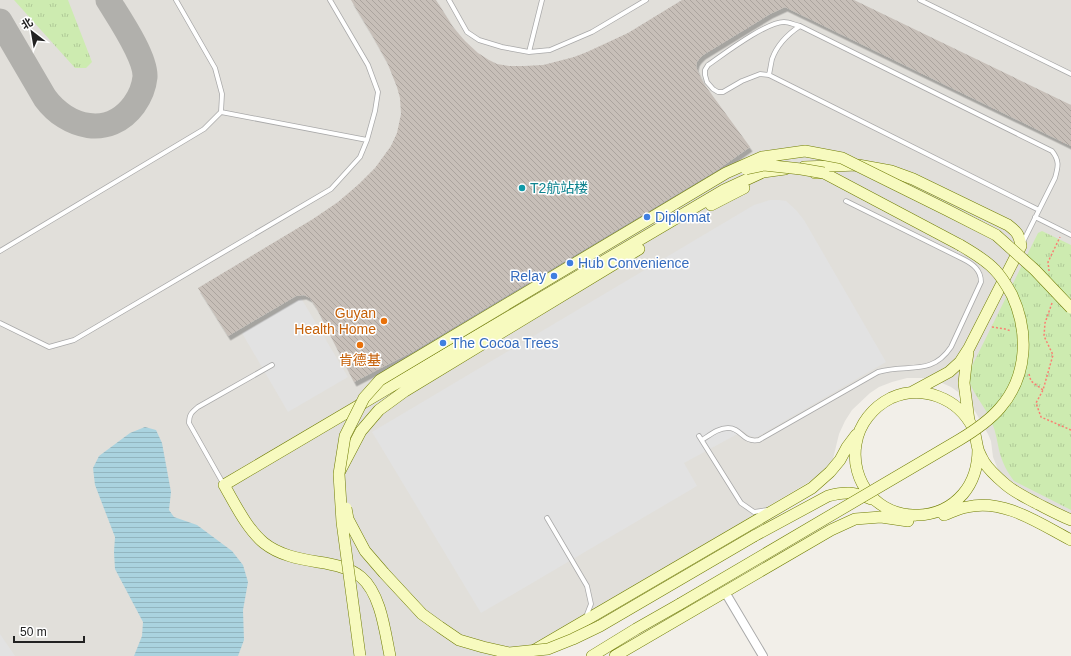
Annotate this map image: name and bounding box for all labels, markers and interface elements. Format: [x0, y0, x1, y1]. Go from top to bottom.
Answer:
north arrow [12, 12, 52, 52]
text: 北 [19, 15, 35, 31]
place label: T2航站楼 [530, 180, 588, 196]
marker: T2航站楼 [517, 183, 527, 193]
place label: Diplomat [655, 209, 710, 225]
marker: Diplomat [642, 212, 652, 222]
place label: Hub Convenience [578, 255, 690, 271]
marker: Hub Convenience [565, 258, 575, 268]
place label: Relay [510, 268, 546, 284]
marker: Relay [549, 271, 559, 281]
place label: Guyan Health Home [294, 305, 376, 337]
marker: Guyan Health Home [379, 316, 389, 326]
place label: The Cocoa Trees [451, 335, 558, 351]
marker: The Cocoa Trees [438, 338, 448, 348]
marker: 肯德基 [355, 340, 365, 350]
place label: 肯德基 [339, 352, 381, 368]
scale bar [14, 618, 84, 644]
text: 50 m [20, 625, 47, 639]

